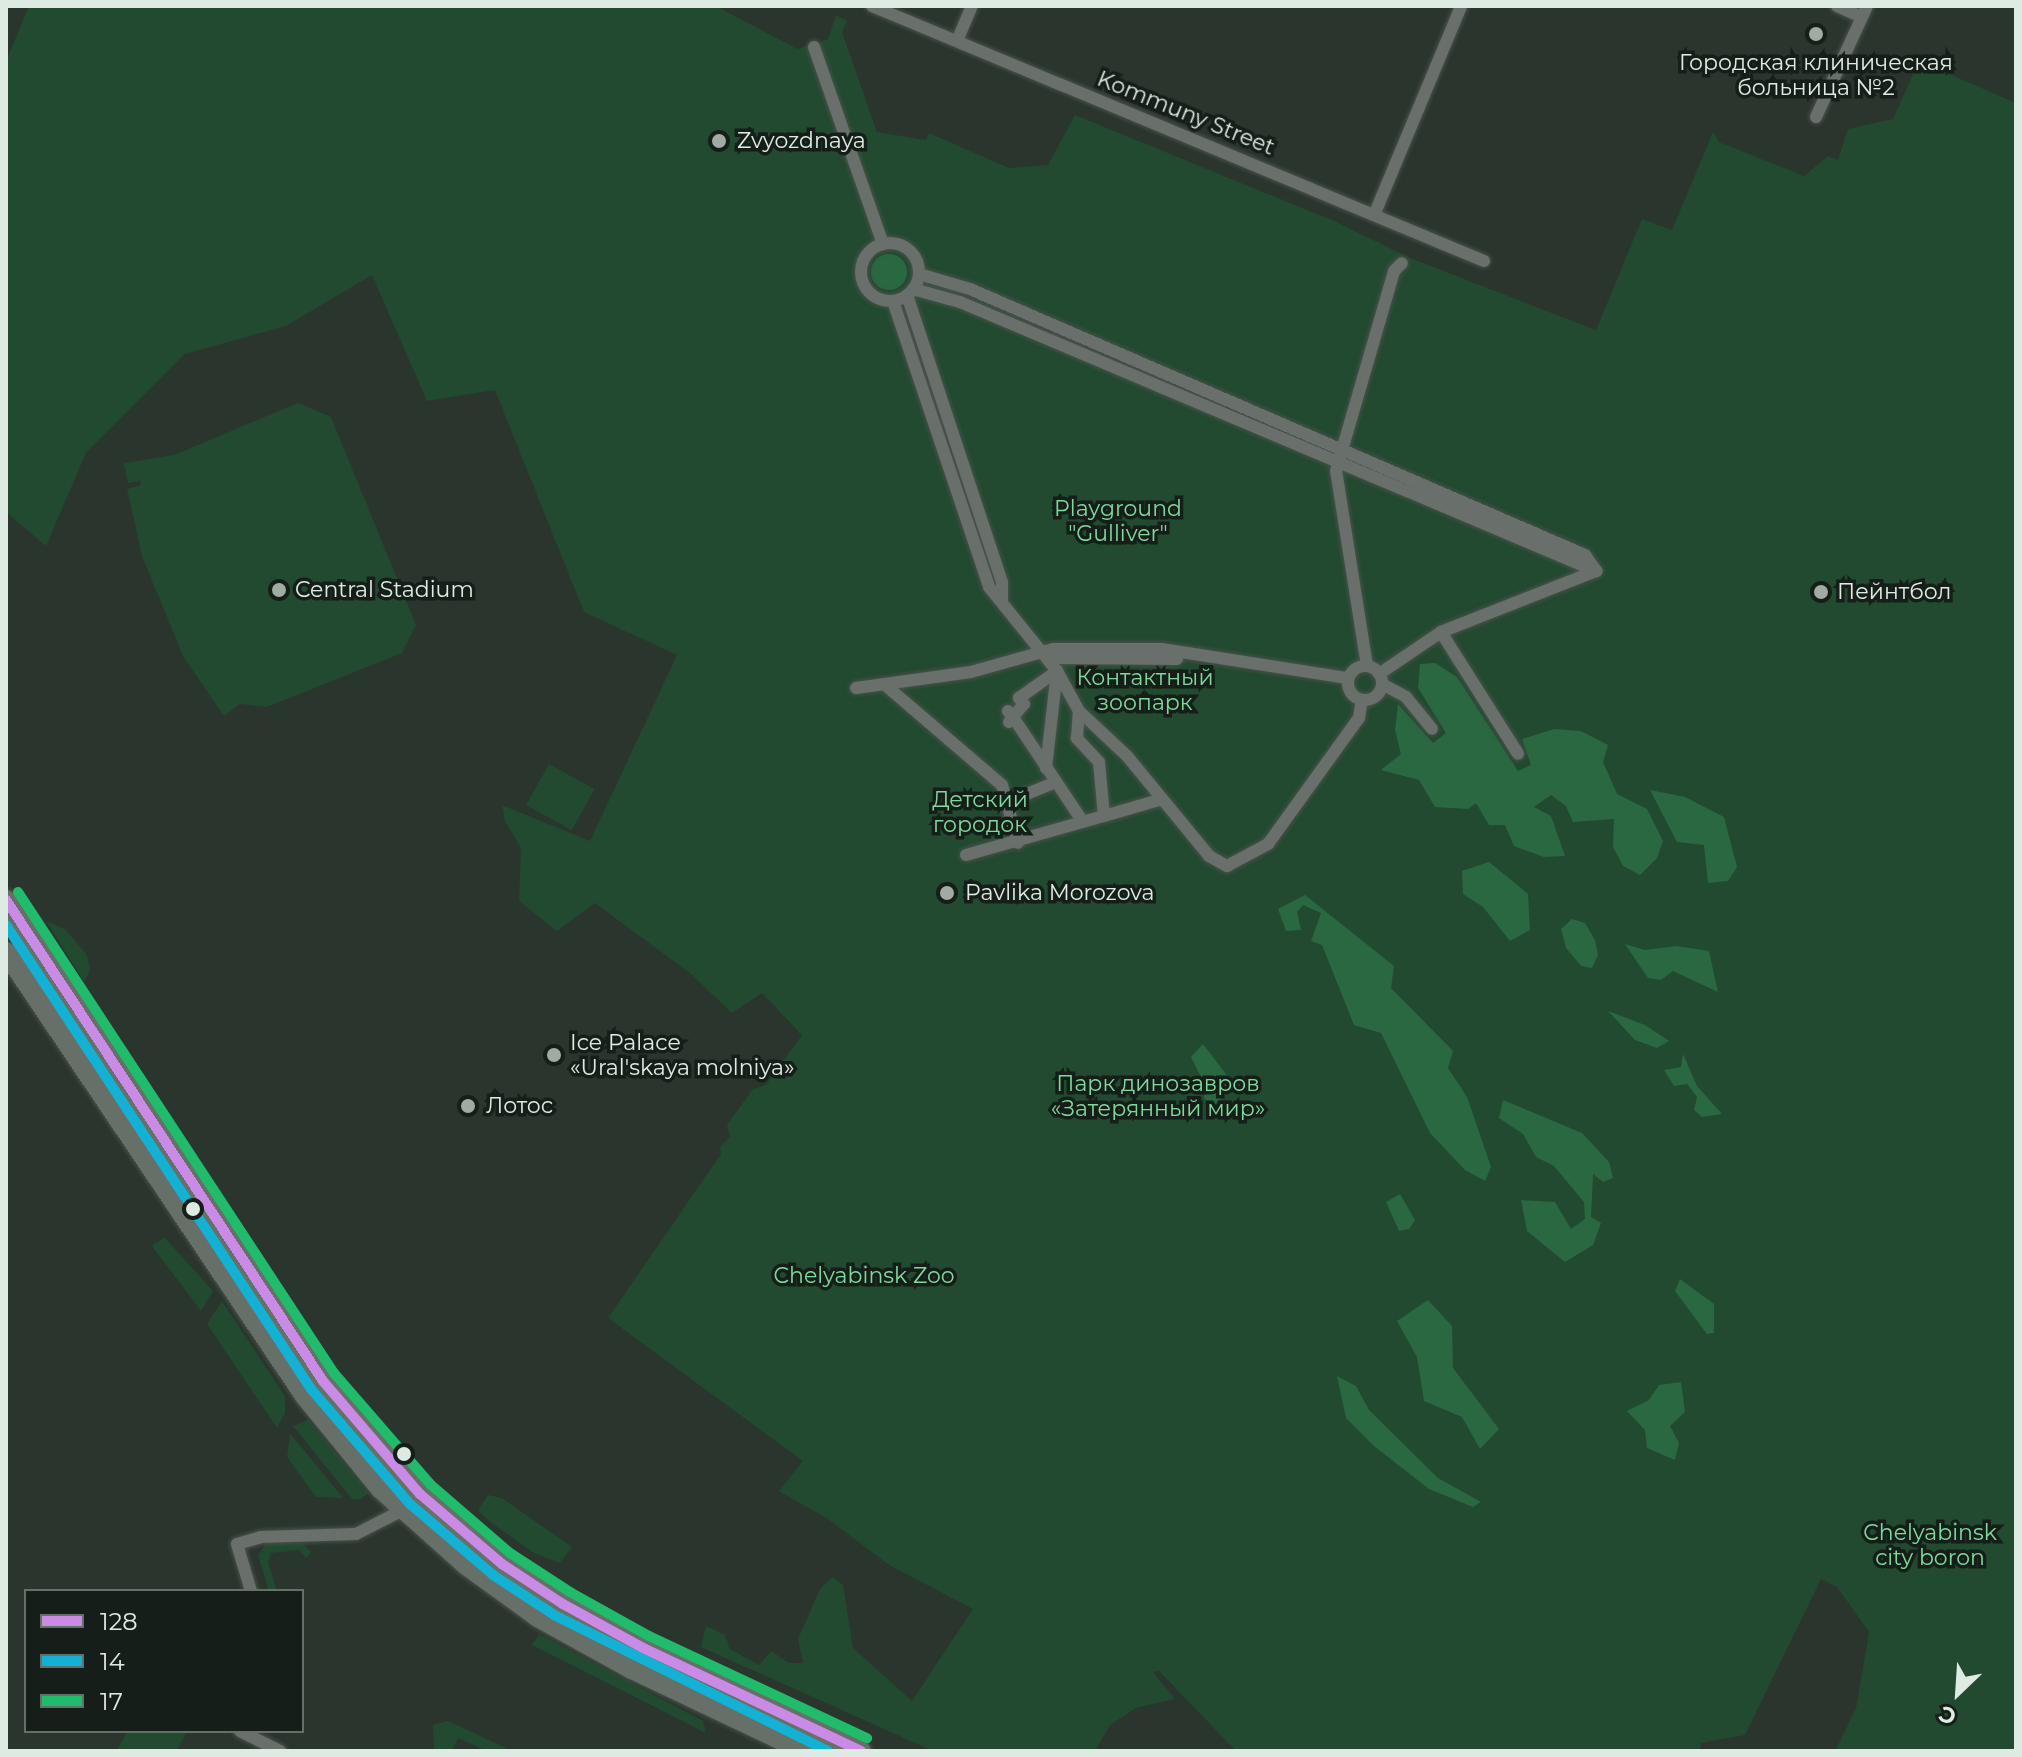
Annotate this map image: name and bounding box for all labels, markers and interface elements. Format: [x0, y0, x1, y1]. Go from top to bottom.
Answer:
marker: Городская клиническая больница №2 [1805, 23, 1827, 45]
place label: Городская клиническая больница №2 [1679, 49, 1953, 100]
street label: Kommuny Street [1093, 65, 1279, 161]
place label: Zvyozdnaya [737, 128, 866, 154]
marker: Zvyozdnaya [708, 130, 730, 152]
park label: Playground "Gulliver" [1054, 495, 1182, 546]
place label: Central Stadium [295, 577, 474, 603]
place label: Пейнтбол [1837, 579, 1951, 605]
marker: Central Stadium [270, 581, 288, 599]
marker: Пейнтбол [1812, 583, 1830, 601]
park label: Контактный зоопарк [1076, 664, 1214, 716]
park label: Детский городок [932, 786, 1028, 838]
place label: Pavlika Morozova [965, 880, 1155, 906]
marker: Pavlika Morozova [936, 882, 958, 904]
place label: Ice Palace «Ural'skaya molniya» [570, 1029, 794, 1080]
marker: Ice Palace «Ural'skaya molniya» [545, 1046, 563, 1064]
park label: Парк динозавров «Затерянный мир» [1051, 1070, 1265, 1122]
place label: Лотос [486, 1093, 553, 1119]
marker: Лотос [457, 1095, 479, 1117]
unlabelled marker [185, 1201, 201, 1217]
park label: Chelyabinsk Zoo [774, 1263, 954, 1289]
unlabelled marker [396, 1446, 412, 1462]
park label: Chelyabinsk city boron [1863, 1519, 1997, 1570]
legend [24, 1589, 304, 1733]
text: 128 [100, 1607, 138, 1636]
text: 14 [100, 1647, 125, 1676]
north arrow [1918, 1653, 1998, 1733]
text: 17 [100, 1687, 123, 1716]
text: С [1935, 1700, 1961, 1731]

